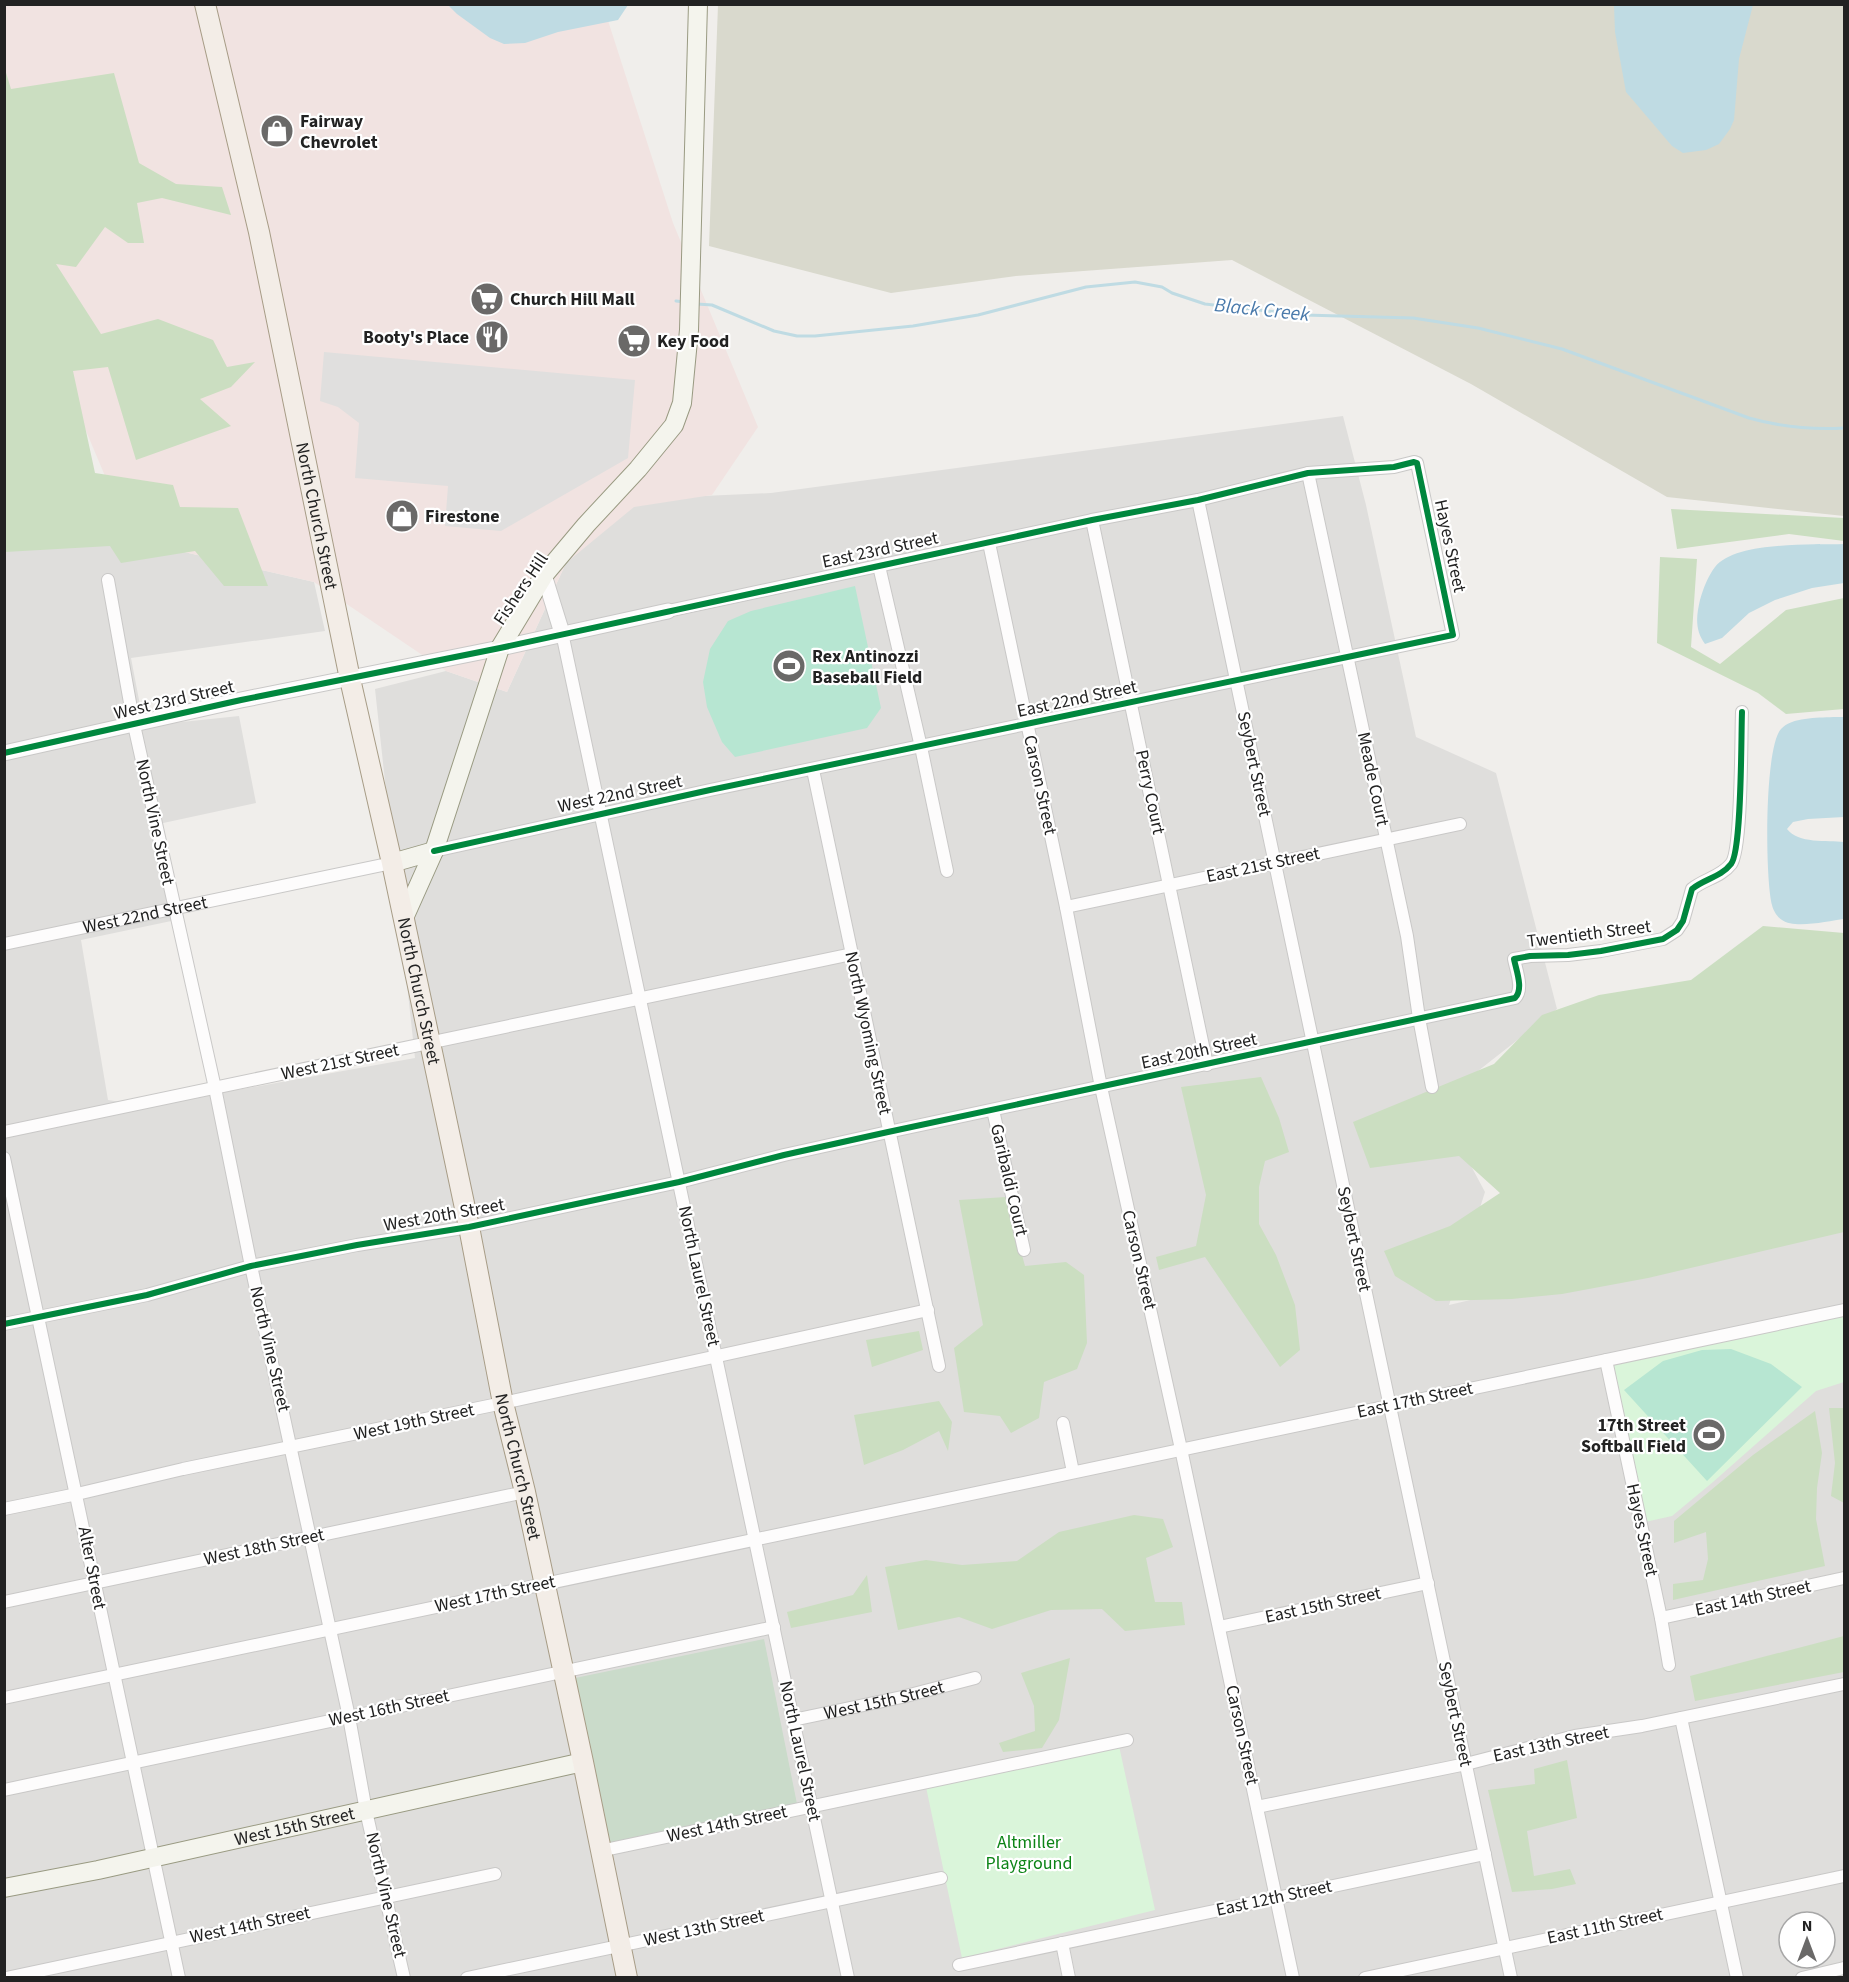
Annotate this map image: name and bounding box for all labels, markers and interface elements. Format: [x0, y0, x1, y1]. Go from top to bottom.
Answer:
place label: Fairway Chevrolet [300, 109, 378, 155]
shop icon: Fairway Chevrolet [259, 113, 295, 149]
supermarket icon: Church Hill Mall [469, 281, 505, 317]
place label: Church Hill Mall [510, 287, 635, 312]
water label: Black Creek [1213, 291, 1311, 329]
restaurant icon: Booty's Place [474, 319, 510, 355]
supermarket icon: Key Food [616, 323, 652, 359]
place label: Booty's Place [363, 325, 469, 350]
place label: Key Food [657, 329, 729, 354]
street label: North Church Street [290, 440, 344, 592]
street label: Hayes Street [1428, 497, 1472, 595]
shop icon: Firestone [384, 498, 420, 534]
place label: Firestone [425, 504, 500, 529]
street label: East 23rd Street [820, 525, 940, 575]
street label: Fishers Hill [488, 548, 554, 630]
place label: Rex Antinozzi Baseball Field [812, 644, 922, 690]
sports icon: Rex Antinozzi Baseball Field [771, 648, 807, 684]
street label: West 23rd Street [111, 674, 237, 726]
street label: East 22nd Street [1015, 674, 1139, 724]
street label: Seybert Street [1231, 709, 1277, 819]
street label: Meade Court [1351, 730, 1395, 828]
street label: Carson Street [1017, 733, 1063, 837]
street label: Perry Court [1129, 747, 1171, 837]
street label: North Vine Street [129, 757, 181, 887]
street label: West 22nd Street [556, 769, 684, 819]
street label: East 21st Street [1204, 841, 1322, 889]
street label: West 22nd Street [80, 889, 209, 940]
street label: Twentieth Street [1526, 914, 1652, 954]
street label: North Church Street [391, 915, 447, 1067]
street label: North Wyoming Street [838, 949, 898, 1117]
street label: East 20th Street [1139, 1027, 1259, 1075]
street label: West 21st Street [279, 1037, 401, 1087]
street label: Garibaldi Court [984, 1121, 1034, 1239]
street label: Seybert Street [1331, 1184, 1377, 1294]
street label: West 20th Street [382, 1192, 506, 1238]
street label: North Laurel Street [672, 1203, 726, 1349]
street label: Carson Street [1115, 1208, 1163, 1312]
street label: North Vine Street [243, 1284, 297, 1414]
street label: East 17th Street [1355, 1376, 1475, 1424]
street label: North Church Street [489, 1391, 547, 1542]
street label: West 19th Street [352, 1397, 476, 1447]
place label: 17th Street Softball Field [1581, 1413, 1686, 1459]
sports icon: 17th Street Softball Field [1691, 1417, 1727, 1453]
street label: Hayes Street [1620, 1481, 1664, 1579]
street label: West 18th Street [202, 1522, 326, 1572]
street label: Alter Street [72, 1524, 112, 1612]
street label: West 17th Street [433, 1569, 557, 1619]
street label: East 14th Street [1693, 1574, 1813, 1622]
street label: East 15th Street [1263, 1581, 1383, 1629]
street label: Seybert Street [1432, 1659, 1478, 1769]
street label: West 15th Street [821, 1674, 947, 1726]
street label: North Laurel Street [773, 1678, 827, 1824]
street label: West 16th Street [327, 1683, 451, 1733]
street label: Carson Street [1219, 1683, 1265, 1787]
street label: East 13th Street [1491, 1720, 1611, 1768]
street label: West 14th Street [665, 1799, 789, 1849]
street label: West 15th Street [232, 1801, 357, 1852]
street label: North Vine Street [359, 1830, 413, 1960]
park label: Altmiller Playground [986, 1830, 1072, 1876]
street label: East 12th Street [1214, 1874, 1334, 1922]
street label: West 14th Street [188, 1900, 312, 1950]
street label: East 11th Street [1545, 1902, 1665, 1950]
street label: West 13th Street [642, 1903, 766, 1953]
north arrow [1777, 1910, 1837, 1970]
text: N [1802, 1915, 1812, 1937]

